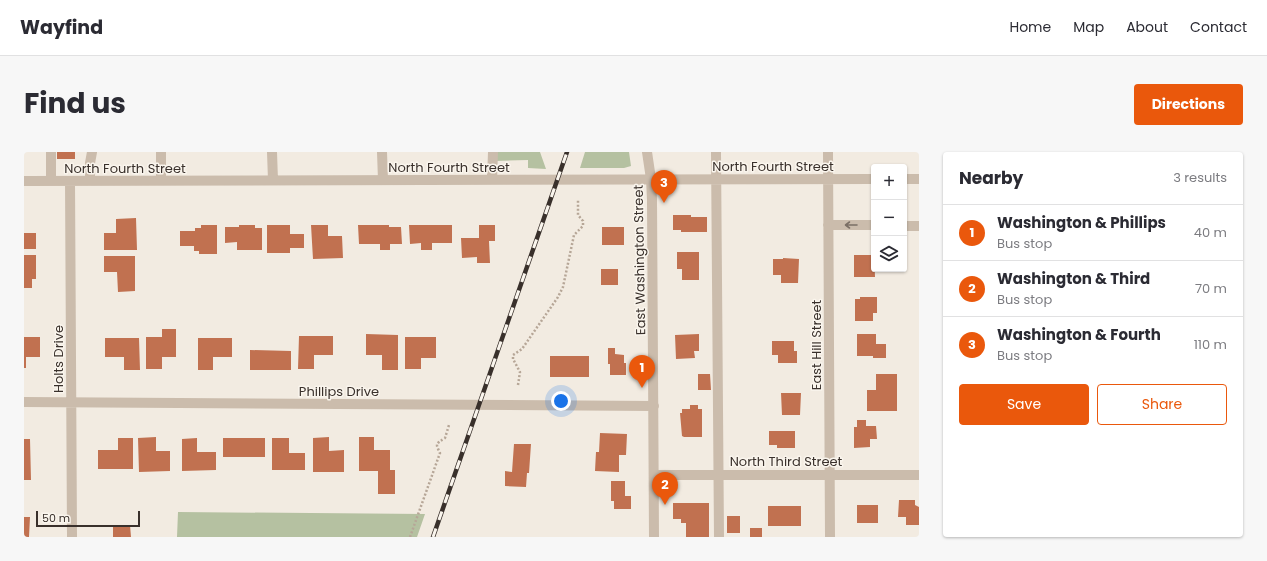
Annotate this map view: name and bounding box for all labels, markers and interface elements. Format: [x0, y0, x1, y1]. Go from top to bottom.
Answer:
text: Wayfind [20, 14, 103, 41]
text: Home [1009, 17, 1051, 37]
text: Map [1073, 17, 1104, 37]
text: About [1126, 17, 1168, 37]
text: Contact [1190, 17, 1247, 37]
text: Find us [24, 84, 126, 123]
button: Directions [1134, 84, 1243, 125]
street label: North Fourth Street [712, 157, 834, 176]
street label: North Fourth Street [388, 158, 510, 177]
street label: North Fourth Street [64, 159, 186, 178]
map controls [871, 164, 907, 272]
button: + [871, 164, 907, 200]
text: Nearby [959, 166, 1023, 190]
text: 3 results [1173, 168, 1227, 187]
pin: 3 [651, 170, 677, 203]
street label: East Washington Street [629, 184, 650, 335]
button: − [871, 200, 907, 236]
text: Washington & Phillips [997, 212, 1166, 233]
one-way arrow [845, 221, 858, 229]
text: 1 [970, 223, 974, 242]
text: 40 m [1194, 223, 1227, 242]
text: Bus stop [997, 234, 1052, 253]
button: layers [871, 236, 907, 272]
text: Washington & Third [997, 268, 1150, 289]
text: 2 [968, 279, 976, 298]
text: 70 m [1195, 279, 1227, 298]
text: Bus stop [997, 290, 1052, 309]
street label: East Hill Street [807, 299, 826, 390]
text: Washington & Fourth [997, 324, 1161, 345]
street label: Holts Drive [49, 325, 68, 393]
text: 3 [968, 335, 976, 354]
text: 110 m [1194, 335, 1227, 354]
text: Bus stop [997, 346, 1052, 365]
pin: 1 [629, 355, 655, 388]
street label: Phillips Drive [299, 382, 379, 401]
button: Save [959, 384, 1089, 425]
button: Share [1097, 384, 1227, 425]
your location [551, 391, 571, 411]
street label: North Third Street [730, 452, 843, 471]
pin: 2 [652, 472, 678, 505]
scale bar [36, 509, 140, 528]
text: 50 m [42, 510, 70, 526]

